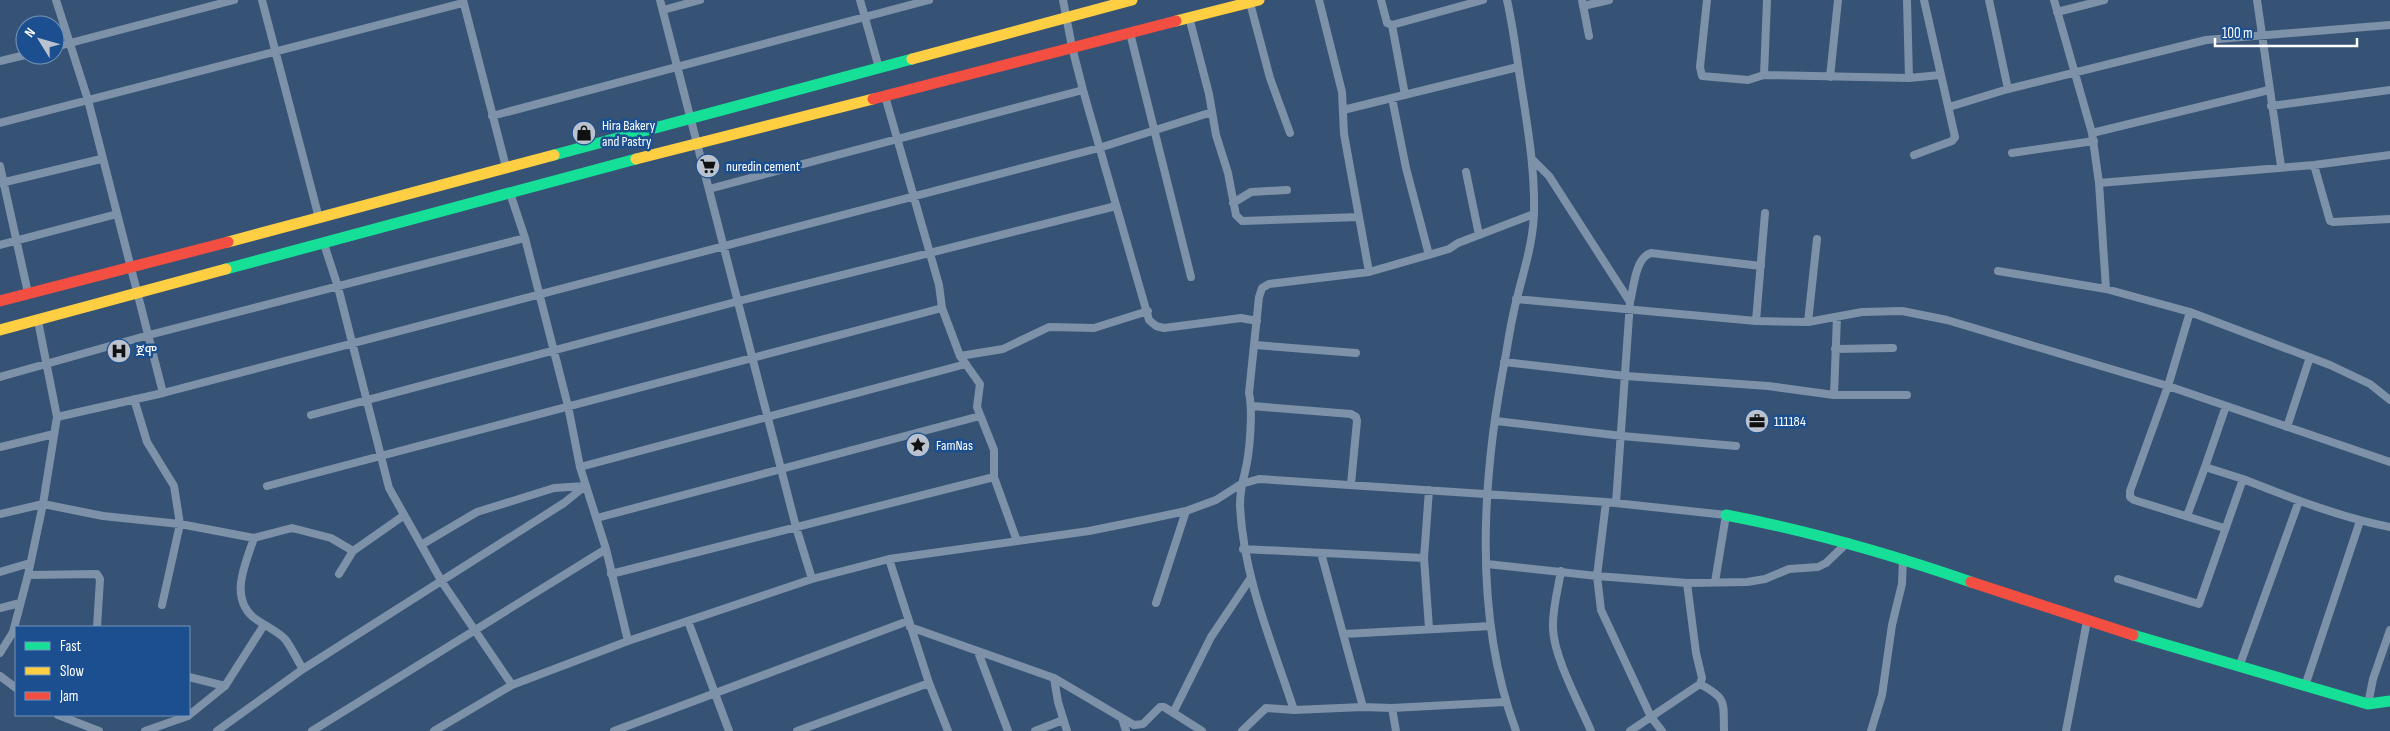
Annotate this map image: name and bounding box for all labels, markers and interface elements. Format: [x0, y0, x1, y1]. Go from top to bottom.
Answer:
north arrow [15, 15, 65, 65]
scale bar [2215, 15, 2358, 47]
text: N [21, 24, 39, 41]
text: 100 m [2222, 24, 2253, 43]
place label: Hira Bakery and Pastry [602, 117, 656, 150]
shop icon: Hira Bakery and Pastry [571, 120, 597, 146]
supermarket icon: nuredin cement [695, 153, 721, 179]
place label: nuredin cement [726, 158, 800, 175]
hospital icon: ጀሞ [106, 338, 132, 364]
place label: ጀሞ [136, 343, 157, 360]
office icon: 111184 [1744, 408, 1770, 434]
place label: 111184 [1774, 413, 1806, 430]
place icon: FamNas [905, 432, 931, 458]
place label: FamNas [936, 437, 973, 454]
legend [15, 626, 190, 716]
text: Fast [60, 637, 82, 656]
text: Slow [60, 662, 84, 681]
text: Jam [59, 687, 78, 706]

